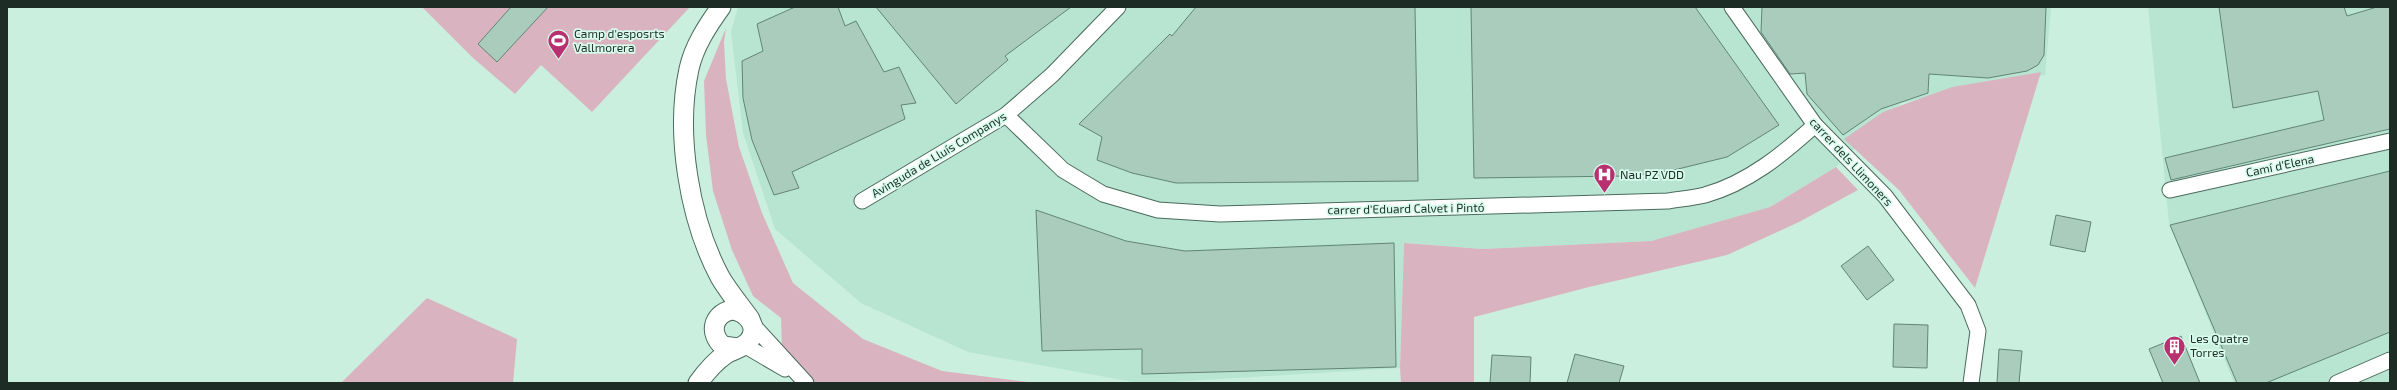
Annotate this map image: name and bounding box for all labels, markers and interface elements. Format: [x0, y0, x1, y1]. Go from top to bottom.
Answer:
place label: Camp d'esposrts Vallmorera [574, 26, 665, 54]
sports icon: Camp d'esposrts Vallmorera [545, 28, 571, 61]
street label: Avinguda de Lluís Companys [869, 108, 1008, 200]
street label: carrer dels Llimoners [1807, 114, 1896, 208]
street label: Camí d'Elena [2244, 151, 2315, 179]
hospital icon: Nau PZ VDD [1591, 162, 1617, 195]
place label: Nau PZ VDD [1620, 167, 1684, 181]
street label: carrer d'Eduard Calvet i Pintó [1327, 200, 1485, 216]
place label: Les Quatre Torres [2190, 331, 2249, 359]
building icon: Les Quatre Torres [2162, 333, 2188, 366]

